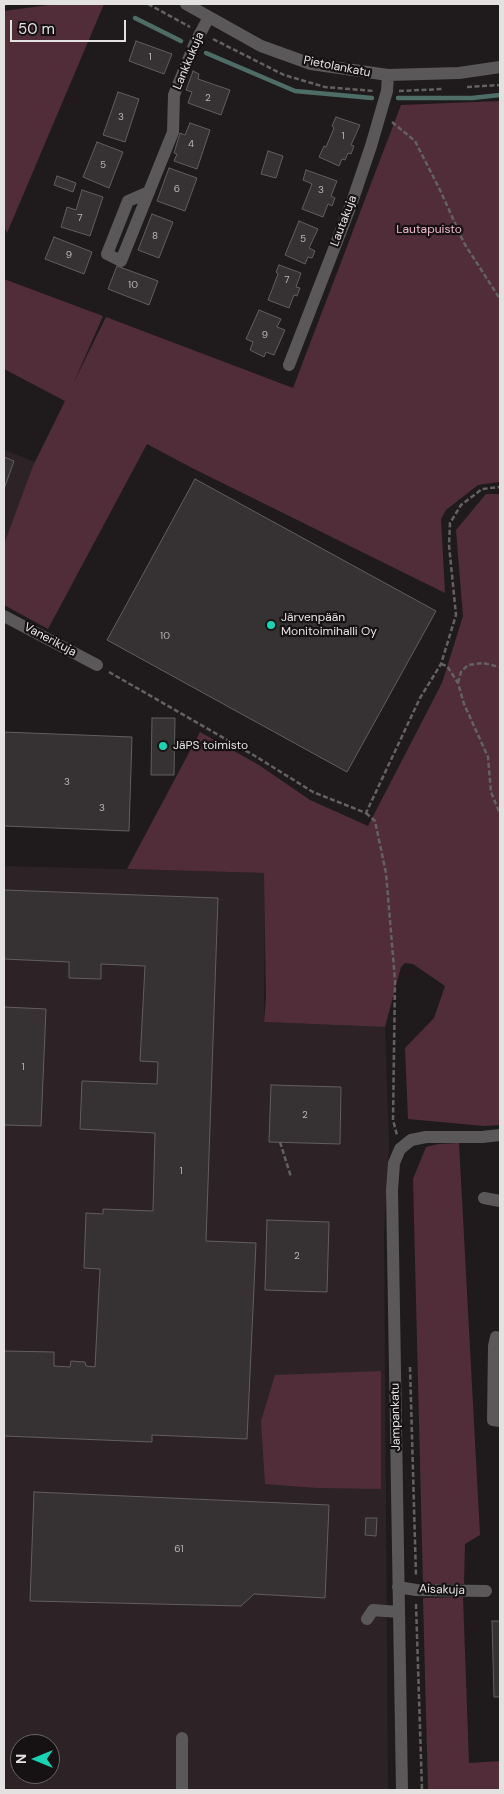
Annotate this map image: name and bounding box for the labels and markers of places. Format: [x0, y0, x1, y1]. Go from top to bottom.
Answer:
place label: Järvenpään Monitoimihalli Oy [281, 611, 377, 639]
marker: Järvenpään Monitoimihalli Oy [265, 619, 277, 631]
place label: JäPS toimisto [173, 739, 248, 753]
marker: JäPS toimisto [157, 740, 169, 752]

